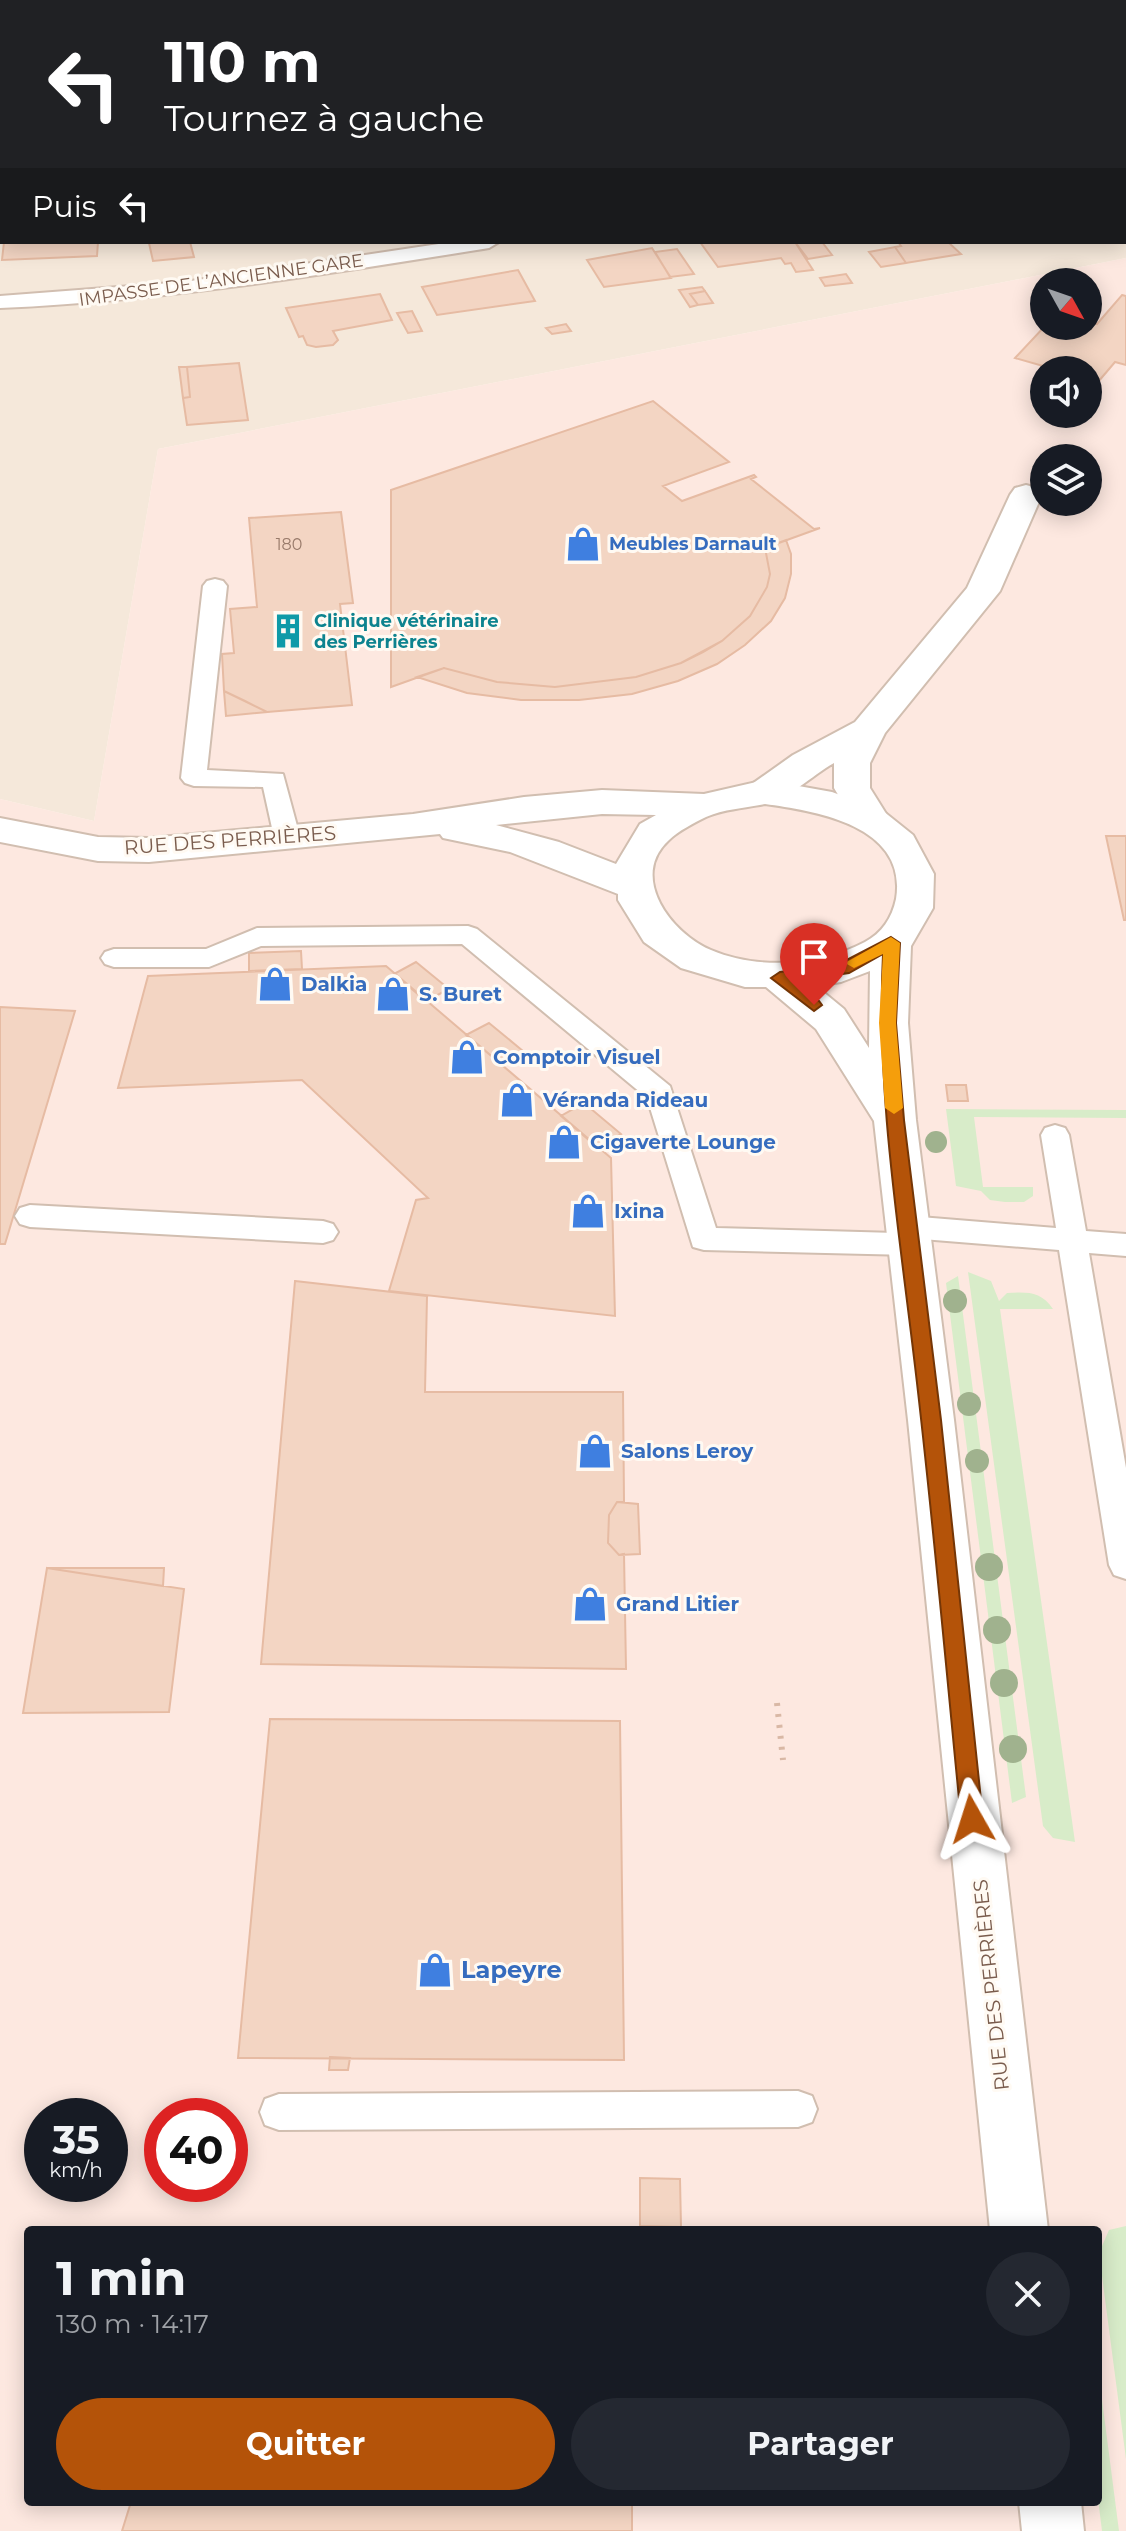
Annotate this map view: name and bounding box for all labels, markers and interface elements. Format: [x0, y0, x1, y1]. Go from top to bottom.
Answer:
text: 110 m [164, 28, 321, 96]
icon: left [32, 32, 136, 136]
text: Tournez à gauche [164, 96, 484, 140]
icon: left [112, 184, 156, 228]
text: Puis [32, 188, 96, 225]
street label: IMPASSE DE L’ANCIENNE GARE [77, 249, 365, 311]
north arrow [1030, 268, 1102, 340]
map controls [1030, 268, 1102, 516]
button: sound [1030, 356, 1102, 428]
button: layers [1030, 444, 1102, 516]
shop icon: Meubles Darnault [564, 525, 602, 563]
place label: Meubles Darnault [609, 533, 777, 555]
house number: 180 [276, 535, 302, 554]
place label: Clinique vétérinaire des Perrières [314, 610, 499, 653]
building icon: Clinique vétérinaire des Perrières [269, 612, 307, 650]
street label: RUE DES PERRIÈRES [123, 821, 337, 859]
pin [780, 923, 848, 1005]
icon: arrive [792, 935, 836, 979]
shop icon: Dalkia [256, 965, 294, 1003]
place label: Dalkia [301, 972, 367, 996]
shop icon: S. Buret [374, 975, 412, 1013]
place label: S. Buret [419, 982, 502, 1006]
shop icon: Comptoir Visuel [448, 1038, 486, 1076]
place label: Comptoir Visuel [493, 1045, 661, 1069]
shop icon: Véranda Rideau [498, 1081, 536, 1119]
place label: Véranda Rideau [542, 1088, 708, 1112]
shop icon: Cigaverte Lounge [545, 1123, 583, 1161]
place label: Cigaverte Lounge [590, 1130, 776, 1154]
shop icon: Ixina [569, 1192, 607, 1230]
place label: Ixina [614, 1199, 665, 1223]
shop icon: Salons Leroy [576, 1432, 614, 1470]
place label: Salons Leroy [621, 1439, 754, 1463]
shop icon: Grand Litier [571, 1585, 609, 1623]
place label: Grand Litier [616, 1592, 739, 1616]
position arrow [930, 1777, 1014, 1861]
street label: RUE DES PERRIÈRES [968, 1878, 1014, 2092]
shop icon: Lapeyre [416, 1951, 454, 1989]
place label: Lapeyre [461, 1955, 562, 1984]
speed limit sign: 40 [144, 2098, 248, 2202]
text: 35 [52, 2115, 100, 2164]
text: km/h [49, 2158, 103, 2182]
text: 1 min [56, 2249, 186, 2307]
button: close [986, 2252, 1070, 2336]
text: 130 m · 14:17 [56, 2308, 209, 2340]
button: Quitter [56, 2398, 555, 2490]
button: Partager [571, 2398, 1070, 2490]

